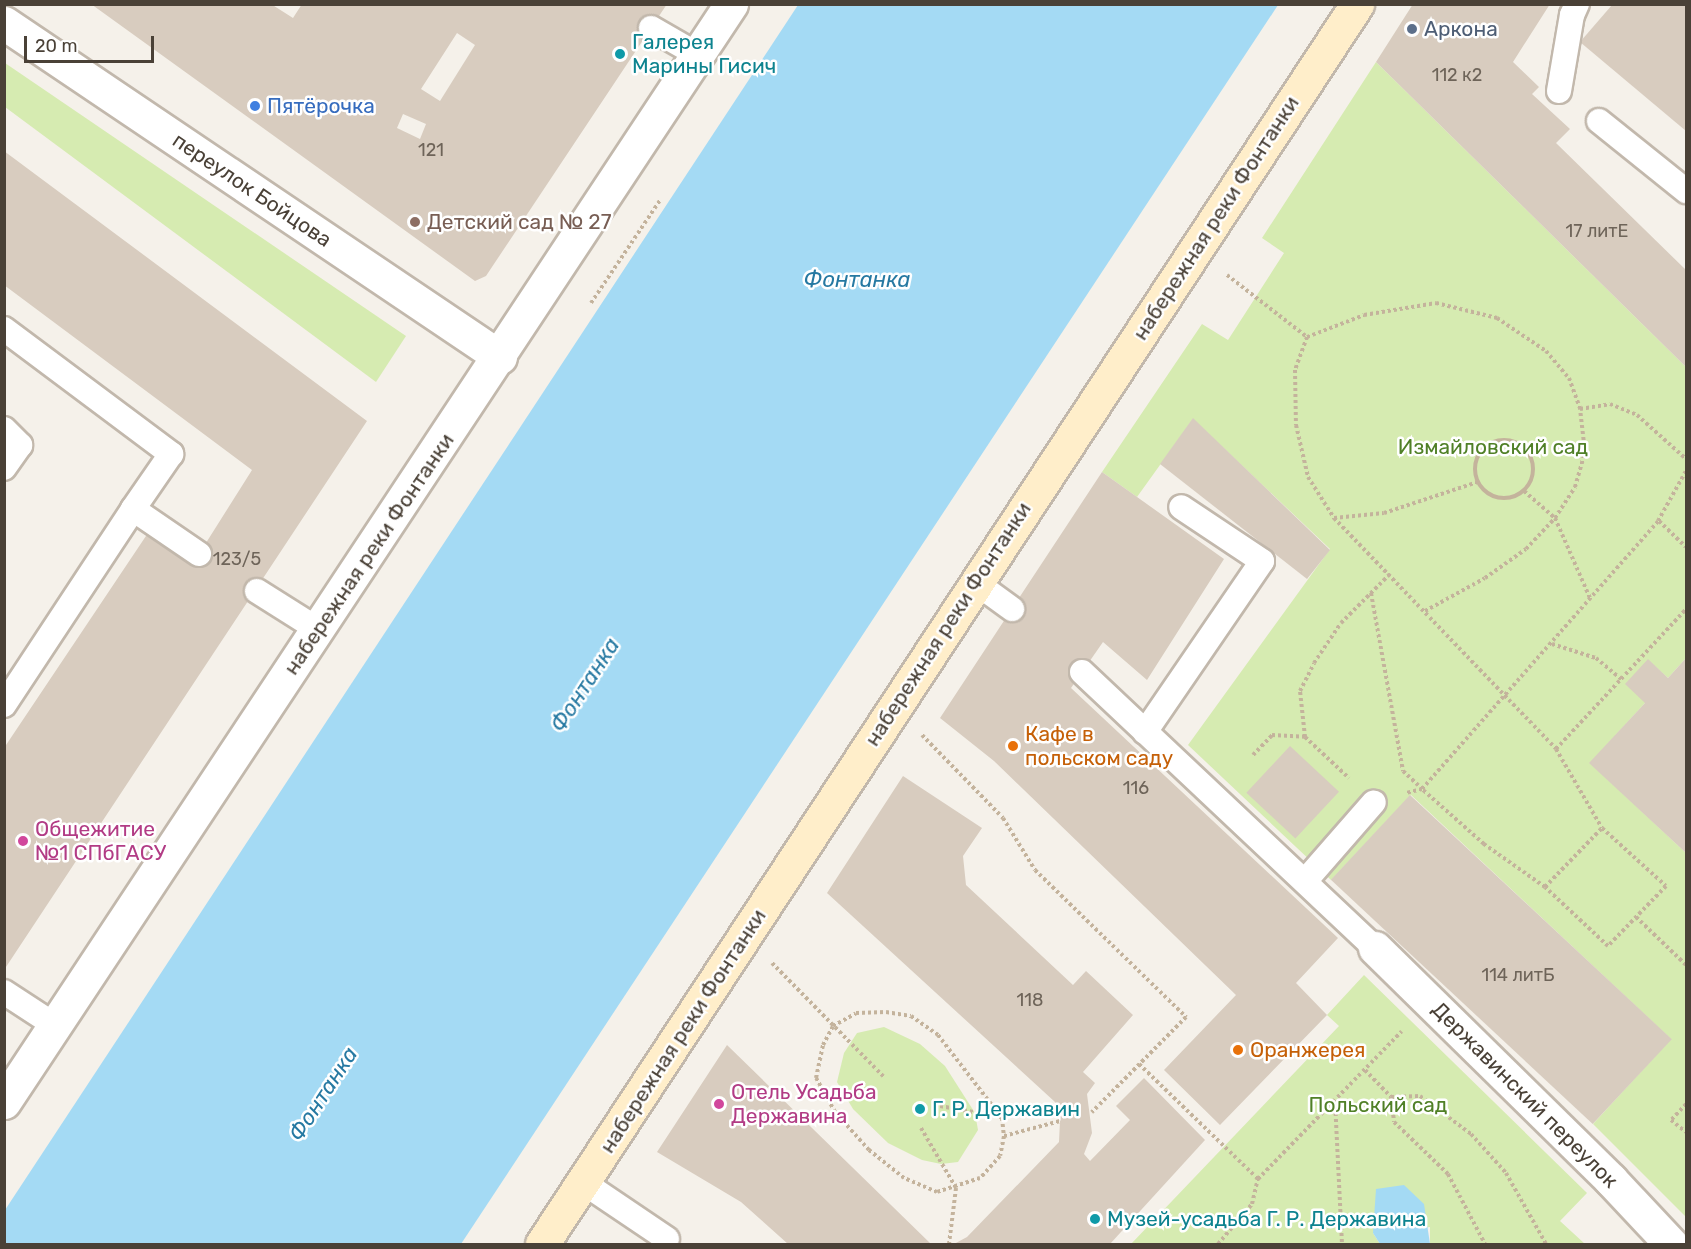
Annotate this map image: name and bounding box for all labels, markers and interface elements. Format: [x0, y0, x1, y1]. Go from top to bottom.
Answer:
place label: Аркона [1424, 16, 1498, 42]
marker: Аркона [1405, 22, 1419, 36]
scale bar [27, 24, 158, 62]
place label: Галерея Марины Гисич [632, 29, 776, 79]
text: 20 m [35, 35, 77, 57]
marker: Галерея Марины Гисич [613, 47, 627, 61]
house number: 112 к2 [1432, 64, 1482, 86]
street label: набережная реки Фонтанки [1128, 91, 1304, 345]
place label: Пятёрочка [267, 93, 375, 119]
marker: Пятёрочка [248, 99, 262, 113]
street label: переулок Бойцова [168, 127, 336, 253]
house number: 121 [418, 139, 444, 161]
place label: Детский сад № 27 [427, 209, 611, 235]
marker: Детский сад № 27 [408, 215, 422, 229]
house number: 17 литЕ [1566, 220, 1628, 242]
water label: Фонтанка [804, 267, 910, 293]
street label: набережная реки Фонтанки [279, 428, 459, 680]
park label: Измайловский сад [1398, 434, 1588, 460]
street label: набережная реки Фонтанки [860, 497, 1036, 751]
house number: 123/5 [213, 548, 261, 570]
water label: Фонтанка [545, 633, 625, 737]
place label: Кафе в польском саду [1025, 721, 1173, 771]
marker: Кафе в польском саду [1006, 739, 1020, 753]
house number: 116 [1123, 777, 1149, 799]
place label: Общежитие №1 СПбГАСУ [35, 816, 166, 866]
marker: Общежитие №1 СПбГАСУ [16, 834, 30, 848]
street label: набережная реки Фонтанки [595, 904, 771, 1158]
house number: 114 литБ [1481, 964, 1555, 986]
house number: 118 [1017, 989, 1043, 1011]
street label: Державинский переулок [1427, 997, 1623, 1193]
place label: Оранжерея [1250, 1037, 1365, 1063]
water label: Фонтанка [283, 1042, 363, 1146]
marker: Оранжерея [1231, 1043, 1245, 1057]
place label: Отель Усадьба Державина [731, 1079, 877, 1129]
park label: Польский сад [1309, 1092, 1447, 1118]
place label: Г. Р. Державин [932, 1096, 1080, 1122]
marker: Отель Усадьба Державина [712, 1097, 726, 1111]
marker: Г. Р. Державин [913, 1102, 927, 1116]
place label: Музей-усадьба Г. Р. Державина [1107, 1206, 1426, 1232]
marker: Музей-усадьба Г. Р. Державина [1088, 1212, 1102, 1226]

